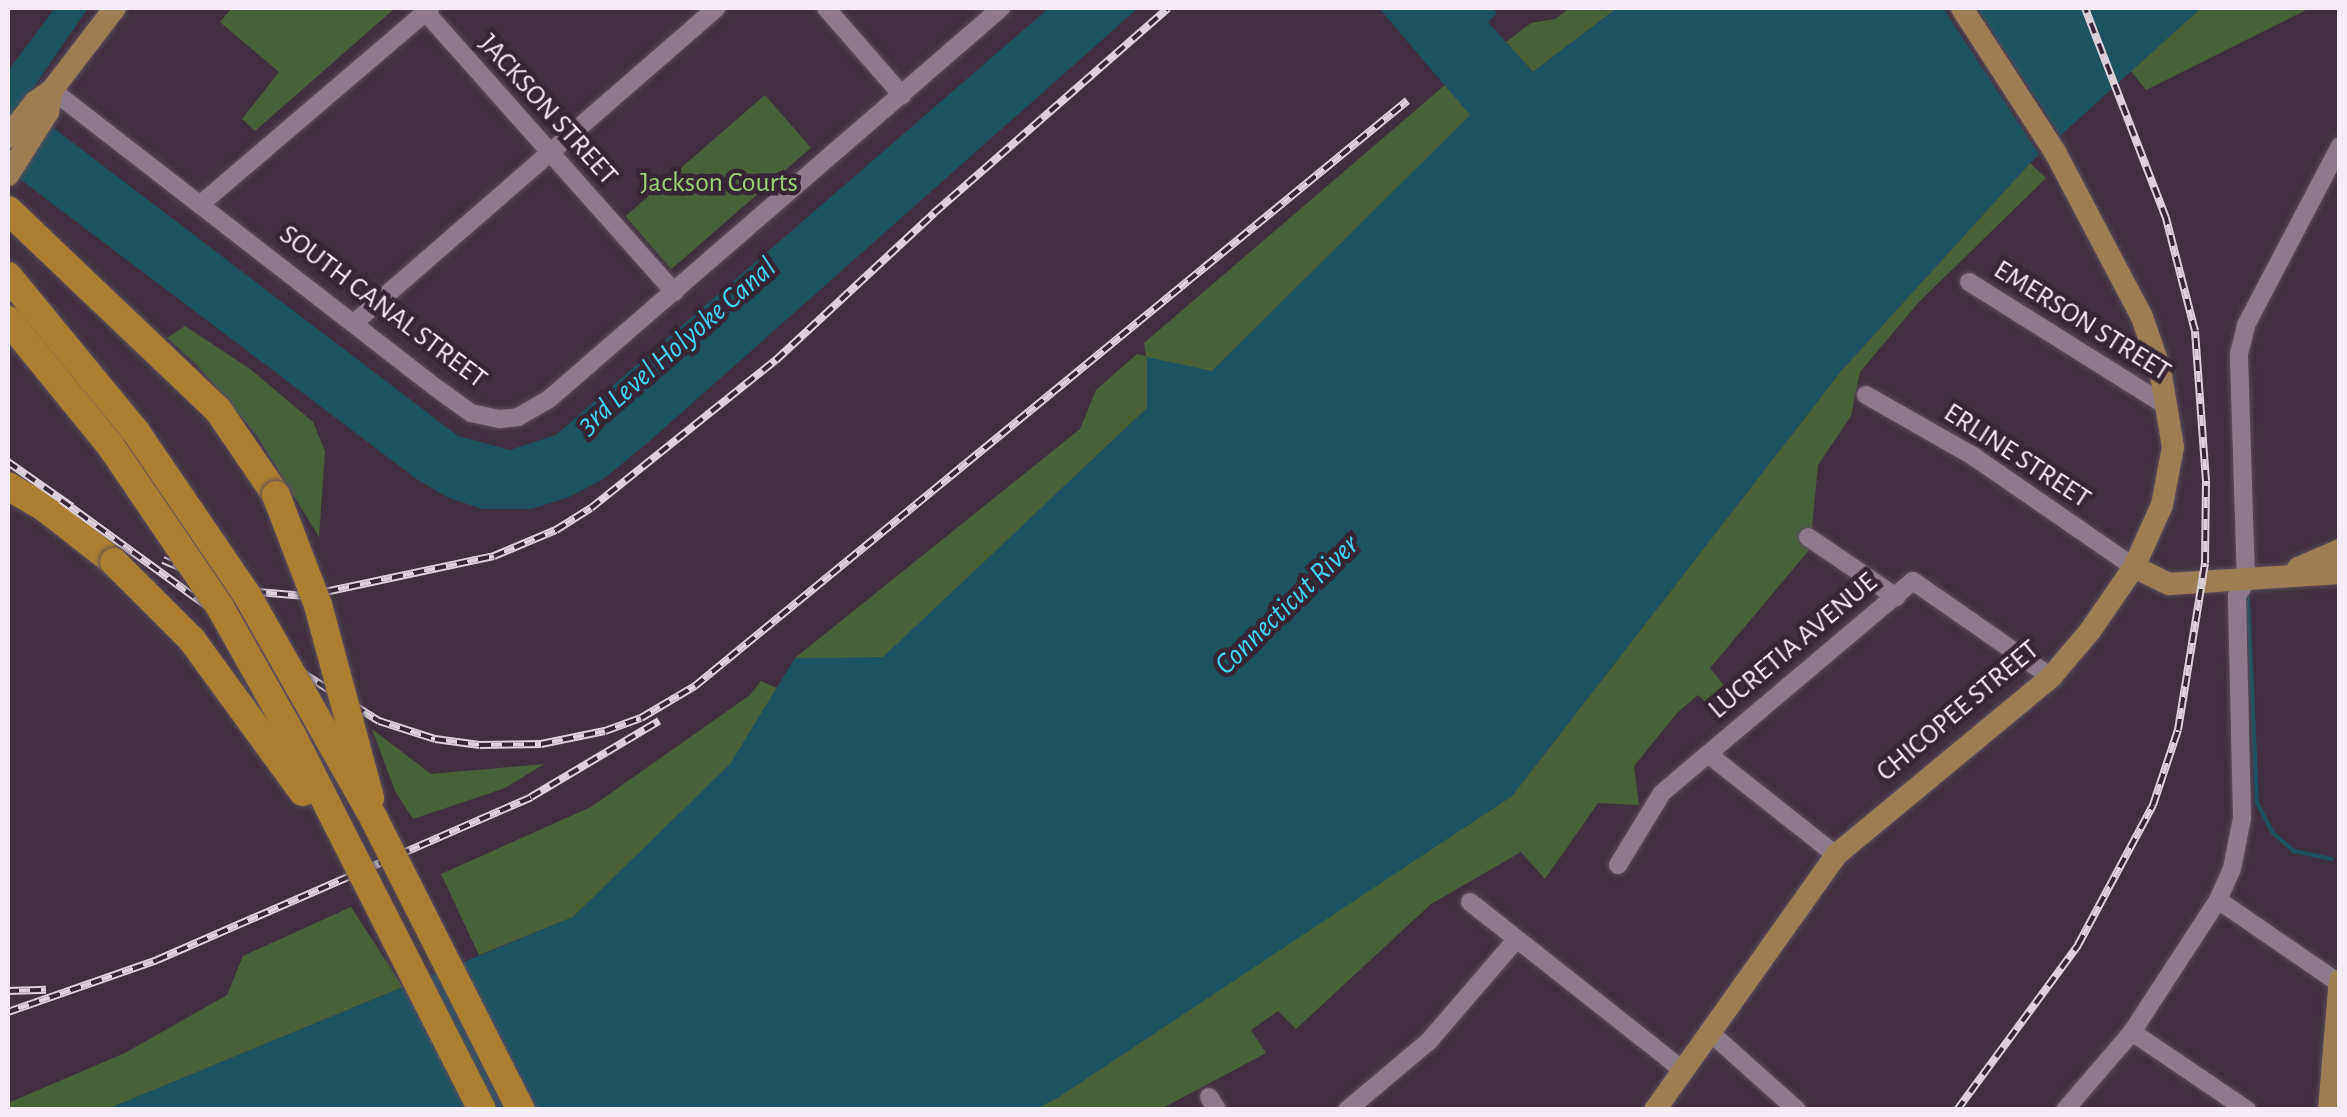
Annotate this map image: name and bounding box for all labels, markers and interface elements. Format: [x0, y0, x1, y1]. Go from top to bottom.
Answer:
street label: JACKSON STREET [471, 27, 625, 193]
park label: Jackson Courts [640, 166, 798, 200]
street label: SOUTH CANAL STREET [273, 218, 493, 396]
water label: 3rd Level Holyoke Canal [570, 250, 784, 442]
street label: EMERSON STREET [1987, 253, 2177, 389]
street label: ERLINE STREET [1937, 396, 2097, 516]
water label: Connecticut River [1207, 527, 1367, 683]
street label: LUCRETIA AVENUE [1702, 566, 1884, 726]
street label: CHICOPEE STREET [1870, 633, 2046, 789]

